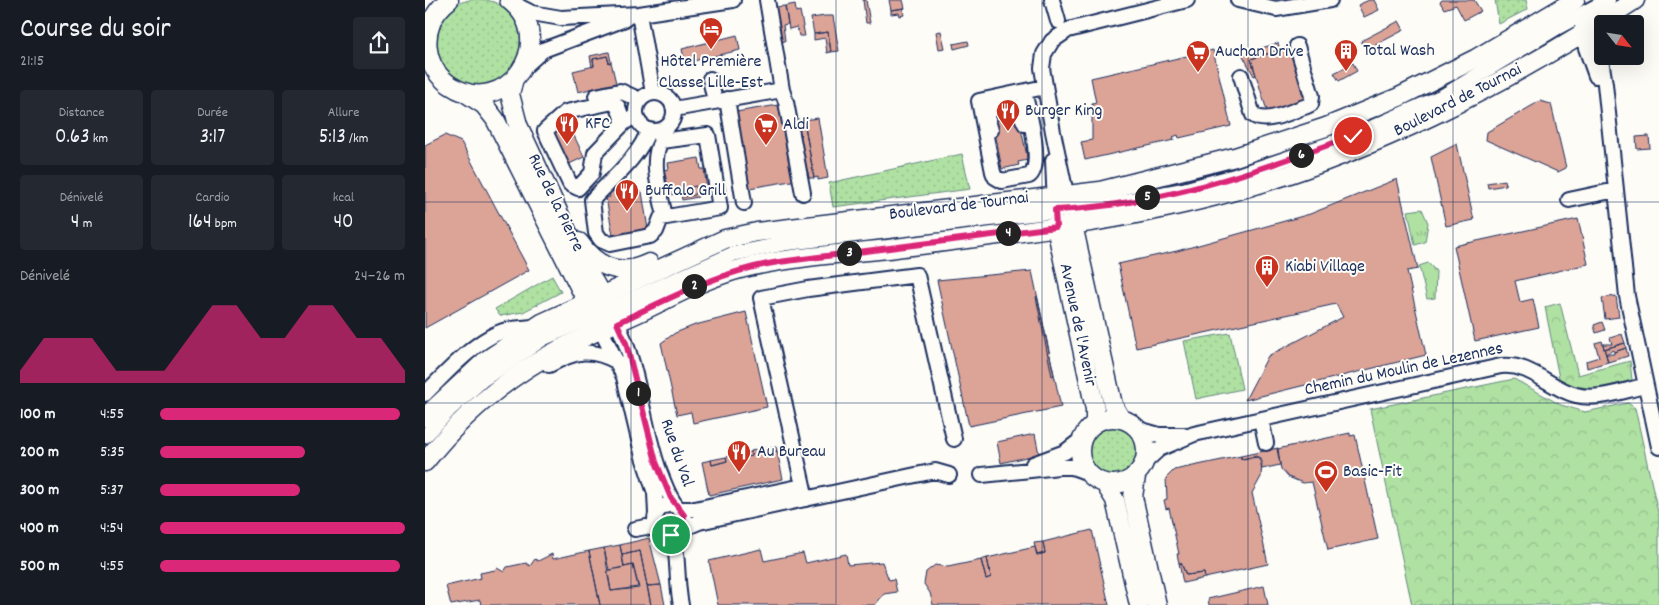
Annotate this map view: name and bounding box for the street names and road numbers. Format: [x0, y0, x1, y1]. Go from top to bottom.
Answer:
street label: Boulevard de Tournai [1390, 58, 1526, 144]
street label: Rue de la Pierre [520, 150, 590, 256]
street label: Boulevard de Tournai [888, 186, 1030, 228]
street label: Avenue de l'Avenir [1052, 261, 1102, 389]
street label: Chemin du Moulin de Lezennes [1302, 337, 1506, 403]
street label: Rue du Val [653, 416, 699, 491]

